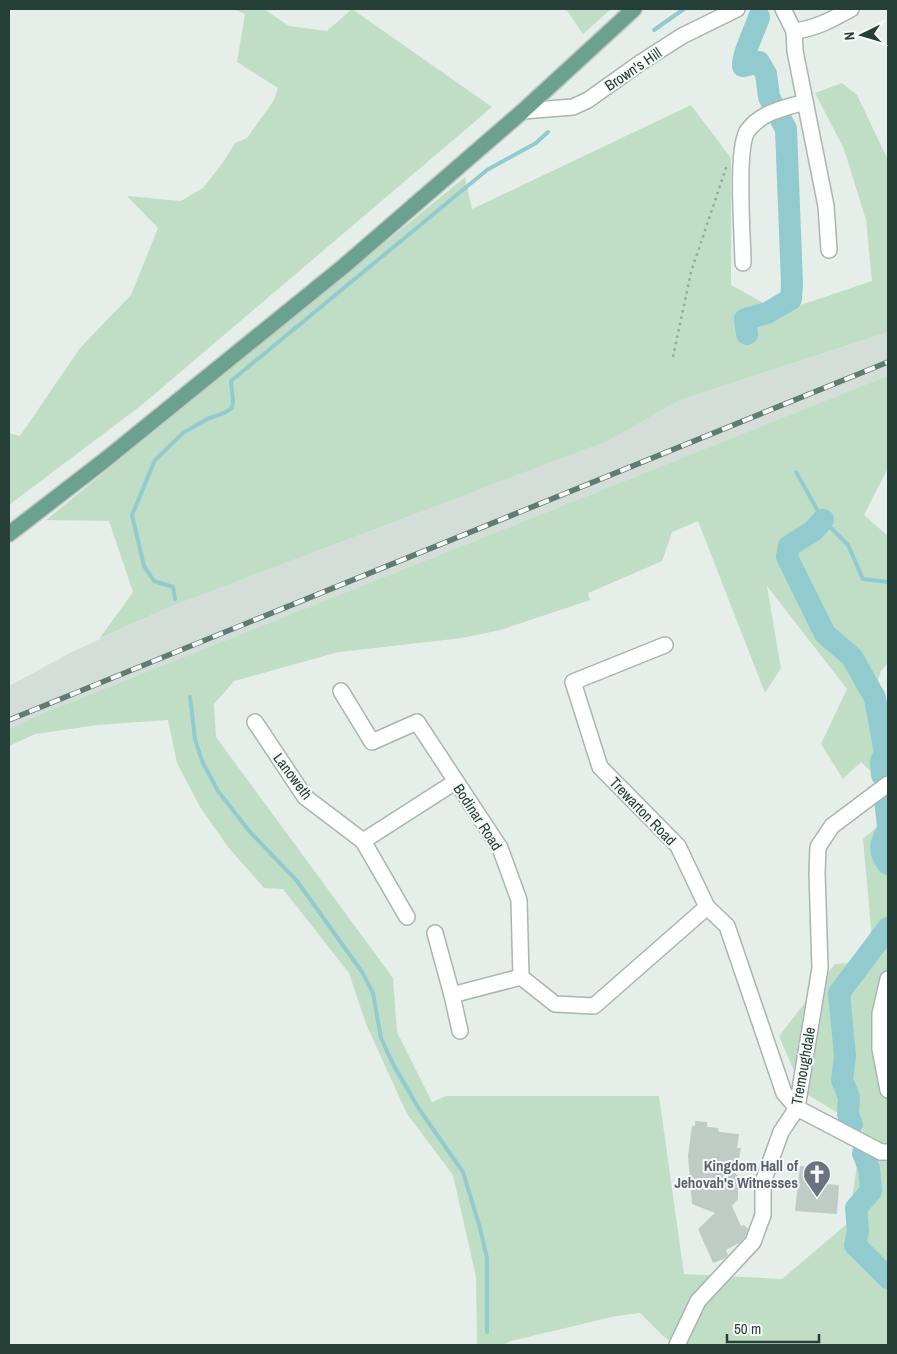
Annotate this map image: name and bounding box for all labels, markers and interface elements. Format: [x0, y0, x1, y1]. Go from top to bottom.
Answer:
north arrow [837, 10, 887, 60]
text: N [840, 31, 858, 41]
street label: Brown's Hill [600, 42, 666, 96]
street label: Lanoweth [269, 748, 317, 804]
street label: Trewarton Road [605, 772, 681, 850]
street label: Bodinar Road [449, 779, 507, 855]
street label: Tremoughdale [786, 1025, 820, 1107]
place label: Kingdom Hall of Jehovah's Witnesses [674, 1155, 799, 1193]
church icon: Kingdom Hall of Jehovah's Witnesses [802, 1159, 832, 1198]
scale bar [727, 1312, 820, 1344]
text: 50 m [734, 1318, 761, 1339]

